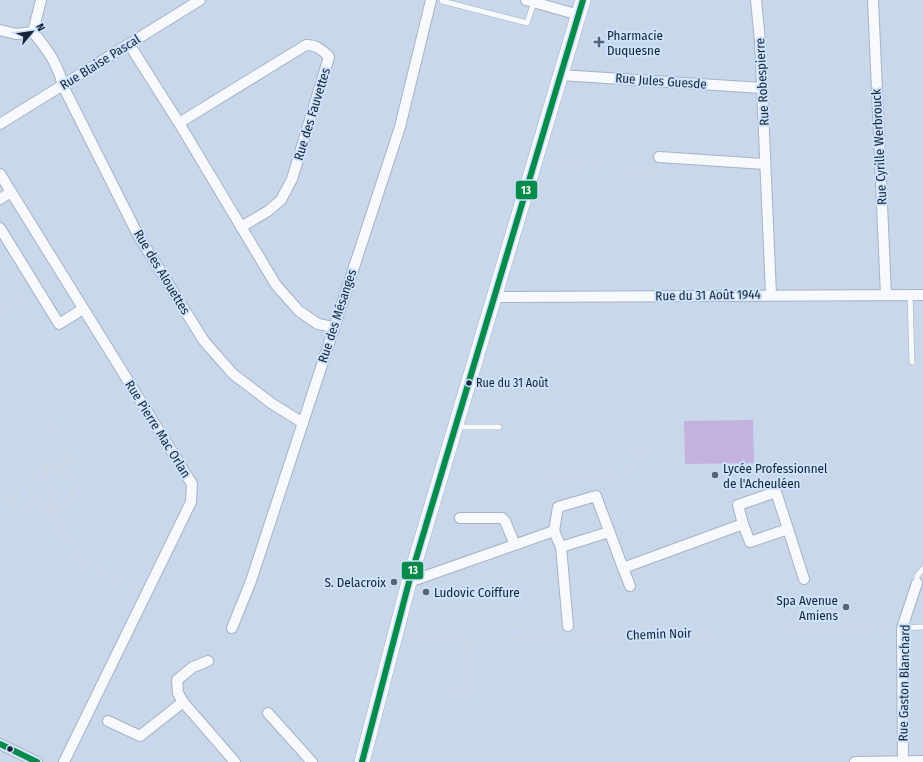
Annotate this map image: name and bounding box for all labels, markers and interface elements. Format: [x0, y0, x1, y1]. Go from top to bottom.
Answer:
north arrow [12, 12, 52, 52]
text: N [33, 21, 48, 33]
place label: Pharmacie Duquesne [607, 28, 663, 58]
street label: Rue Blaise Pascal [57, 31, 143, 93]
marker: Pharmacie Duquesne [594, 37, 604, 47]
street label: Rue Robespierre [752, 38, 772, 126]
street label: Rue des Fauvettes [291, 66, 333, 162]
street label: Rue Jules Guesde [615, 70, 707, 92]
street label: Rue Cyrille Werbrouck [868, 88, 890, 205]
line badge: 13 [515, 180, 538, 200]
text: 13 [521, 184, 531, 197]
street label: Rue des Alouettes [131, 227, 193, 317]
street label: Rue des Mésanges [315, 267, 359, 365]
street label: Rue du 31 Août 1944 [655, 287, 761, 303]
place label: Rue du 31 Août [476, 376, 549, 390]
street label: Rue Pierre Mac Orlan [122, 378, 194, 480]
marker: Rue du 31 Août [464, 378, 474, 388]
place label: Lycée Professionnel de l'Acheuléen [723, 461, 828, 491]
marker: Lycée Professionnel de l'Acheuléen [710, 470, 720, 480]
line badge: 13 [401, 561, 424, 580]
text: 13 [408, 564, 418, 577]
place label: S. Delacroix [324, 575, 386, 590]
marker: S. Delacroix [389, 577, 399, 587]
place label: Ludovic Coiffure [434, 585, 520, 600]
marker: Ludovic Coiffure [421, 587, 431, 597]
place label: Spa Avenue Amiens [776, 593, 838, 623]
marker: Spa Avenue Amiens [841, 602, 851, 612]
street label: Rue Gaston Blanchard [895, 624, 913, 742]
street label: Chemin Noir [626, 625, 692, 643]
unlabelled marker [5, 744, 15, 754]

